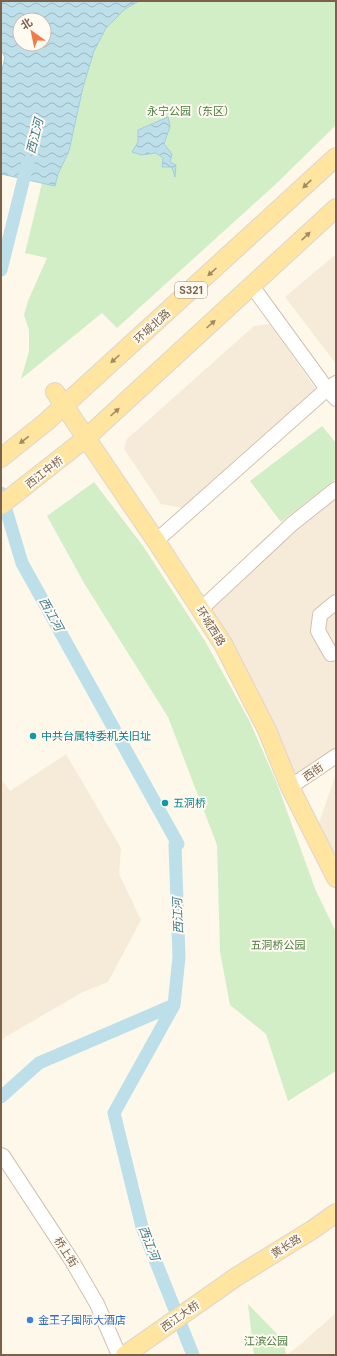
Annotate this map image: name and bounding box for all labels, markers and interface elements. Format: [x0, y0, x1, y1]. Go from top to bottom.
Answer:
north arrow [12, 12, 52, 52]
text: 北 [18, 15, 35, 32]
park label: 永宁公园（东区） [147, 104, 235, 118]
water label: 西江河 [23, 115, 47, 155]
one-way arrow [302, 179, 312, 189]
one-way arrow [301, 231, 311, 241]
one-way arrow [207, 267, 217, 277]
road number: S321 [175, 282, 207, 298]
street label: 环城北路 [131, 306, 173, 346]
one-way arrow [206, 320, 215, 329]
one-way arrow [111, 354, 120, 363]
one-way arrow [110, 408, 119, 417]
one-way arrow [18, 435, 29, 444]
street label: 西江中桥 [22, 453, 66, 491]
water label: 西江河 [36, 594, 68, 635]
street label: 环城西路 [193, 604, 229, 648]
place label: 中共台属特委机关旧址 [41, 729, 151, 743]
marker: 中共台属特委机关旧址 [28, 731, 38, 741]
street label: 西街 [300, 760, 326, 784]
place label: 五洞桥 [173, 796, 206, 810]
marker: 五洞桥 [160, 798, 170, 808]
water label: 西江河 [169, 896, 186, 934]
park label: 五洞桥公园 [251, 938, 306, 952]
water label: 西江河 [136, 1223, 164, 1264]
street label: 黄长路 [268, 1231, 304, 1261]
street label: 桥上街 [51, 1234, 81, 1270]
street label: 西江大桥 [158, 1298, 202, 1334]
place label: 金王子国际大酒店 [38, 1313, 126, 1327]
marker: 金王子国际大酒店 [25, 1315, 35, 1325]
park label: 江滨公园 [244, 1334, 288, 1348]

